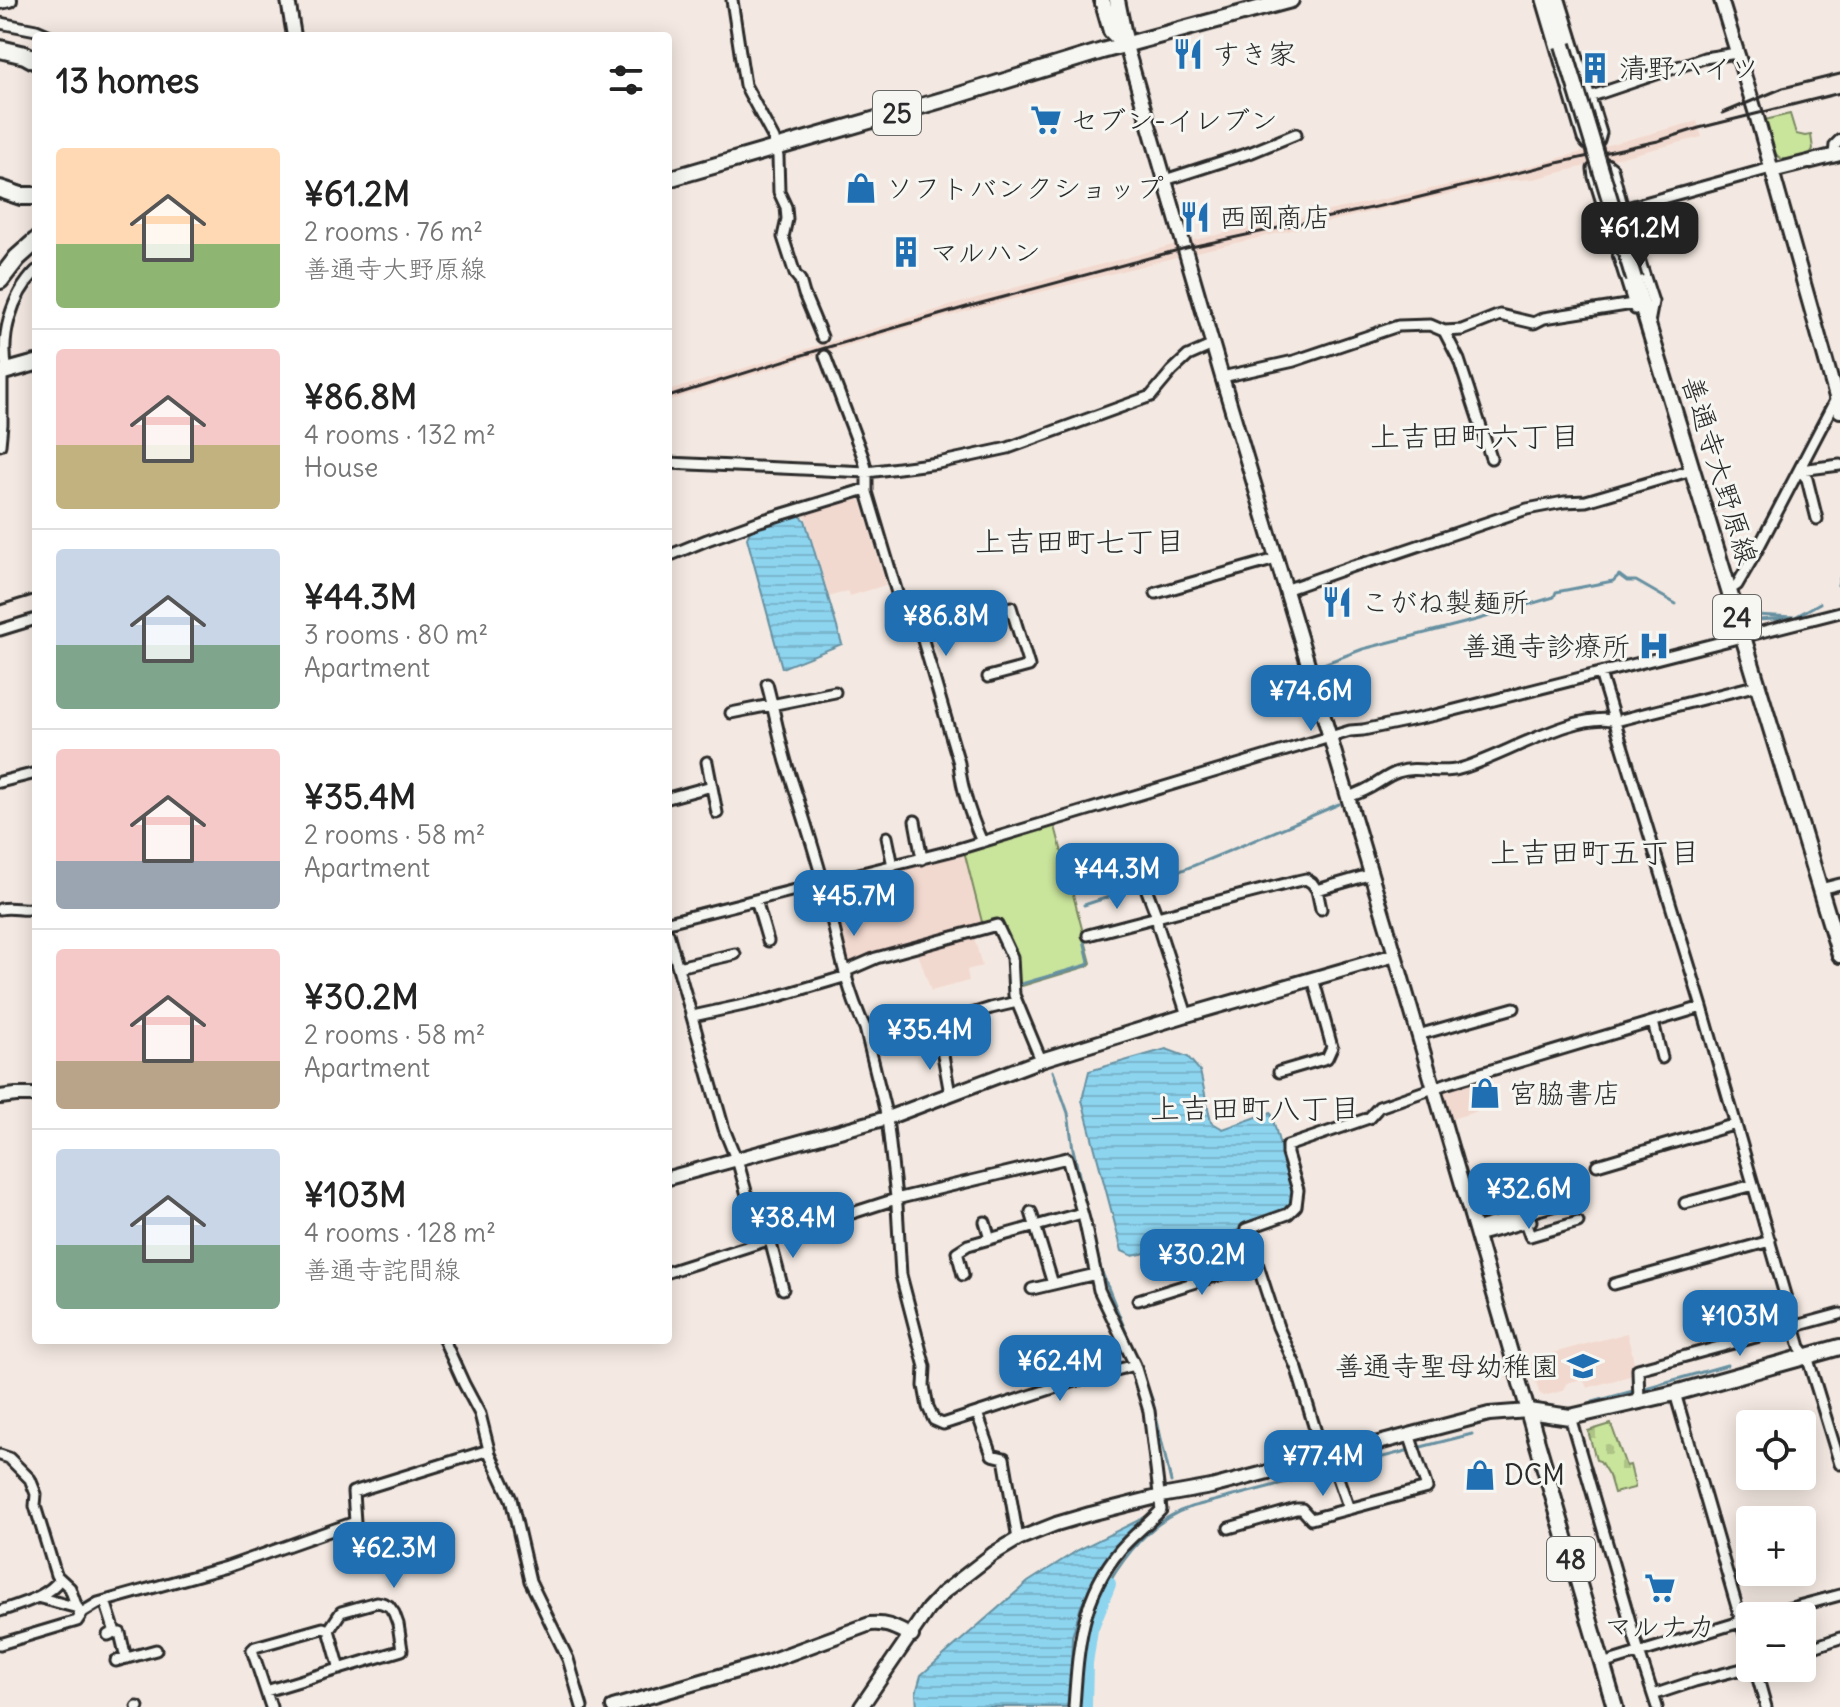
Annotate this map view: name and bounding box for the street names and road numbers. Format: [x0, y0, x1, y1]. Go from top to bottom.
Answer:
road number: 25 [873, 91, 921, 135]
street label: 善通寺大野原線 [1674, 371, 1766, 569]
road number: 24 [1713, 595, 1761, 639]
road number: 48 [1547, 1537, 1595, 1581]

